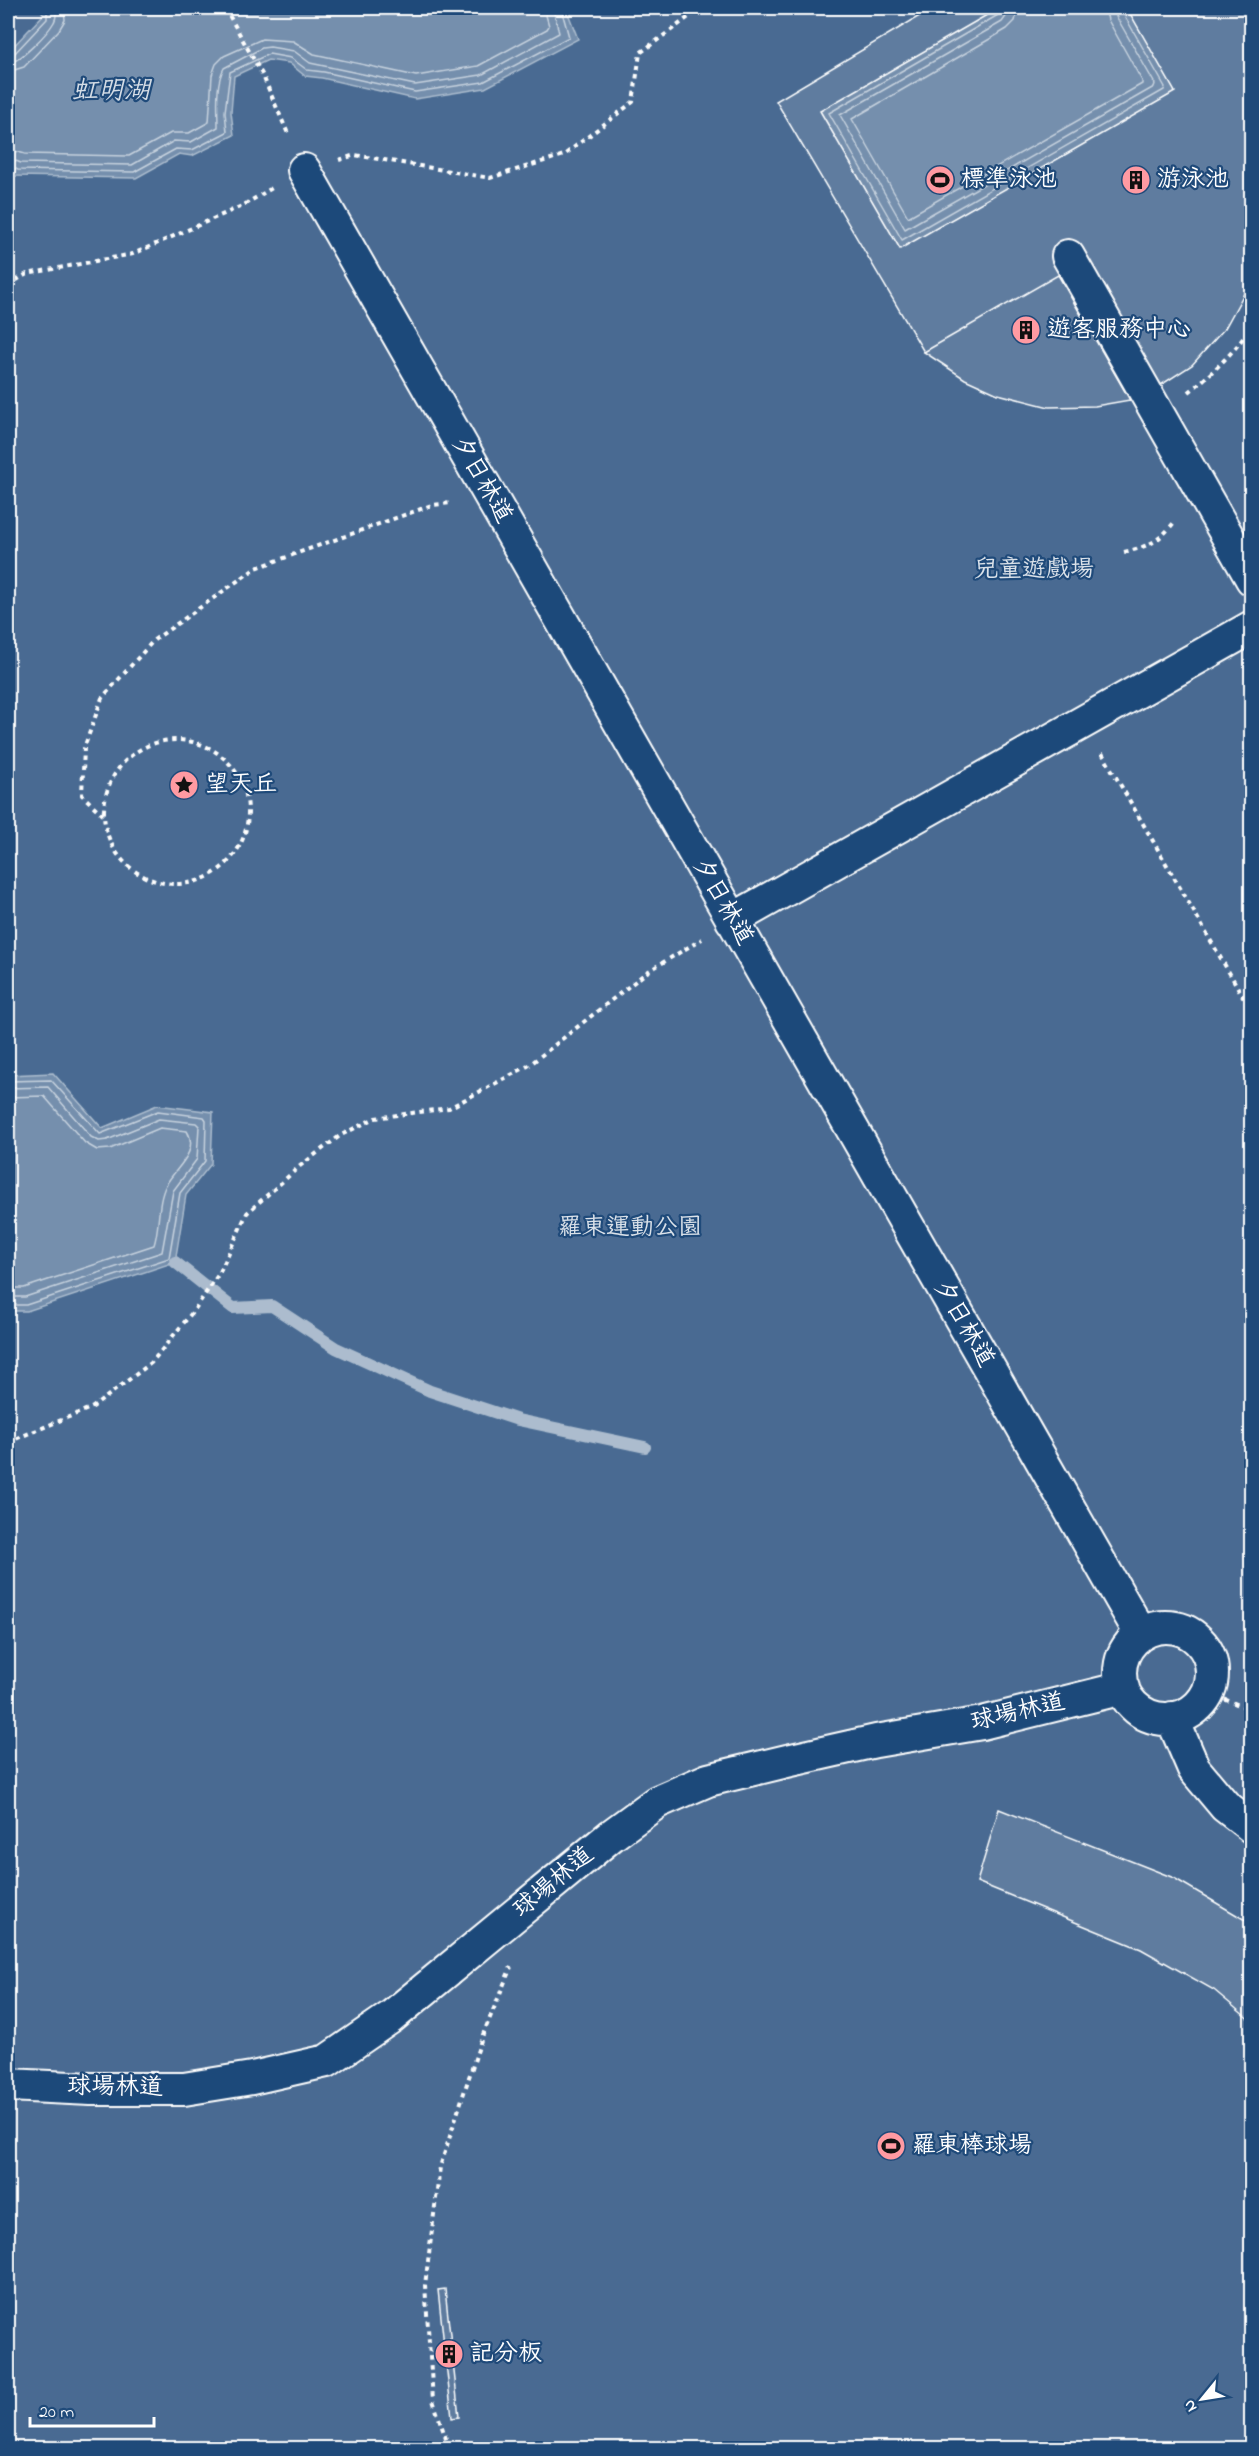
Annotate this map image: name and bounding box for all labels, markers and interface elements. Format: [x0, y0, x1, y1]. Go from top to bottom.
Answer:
water label: 虹明湖 [72, 73, 153, 111]
place label: 標準泳池 [961, 163, 1057, 198]
place label: 游泳池 [1157, 163, 1229, 198]
sports icon: 標準泳池 [924, 164, 956, 196]
building icon: 游泳池 [1120, 164, 1152, 196]
place label: 遊客服務中心 [1047, 313, 1191, 348]
building icon: 遊客服務中心 [1010, 314, 1042, 346]
street label: 夕日林道 [442, 430, 520, 530]
park label: 兒童遊戲場 [974, 553, 1094, 588]
place label: 望天丘 [205, 768, 277, 803]
place icon: 望天丘 [168, 769, 200, 801]
street label: 夕日林道 [683, 852, 761, 952]
park label: 羅東運動公園 [558, 1211, 702, 1246]
street label: 夕日林道 [924, 1274, 1002, 1374]
street label: 球場林道 [967, 1685, 1069, 1741]
street label: 球場林道 [506, 1839, 602, 1927]
street label: 球場林道 [67, 2070, 163, 2106]
place label: 羅東棒球場 [912, 2129, 1032, 2164]
sports icon: 羅東棒球場 [875, 2130, 907, 2162]
place label: 記分板 [470, 2337, 542, 2372]
building icon: 記分板 [433, 2338, 465, 2370]
north arrow [1172, 2369, 1232, 2429]
scale bar [30, 2390, 154, 2428]
text: N [1178, 2395, 1204, 2416]
text: 20 m [39, 2400, 74, 2426]

